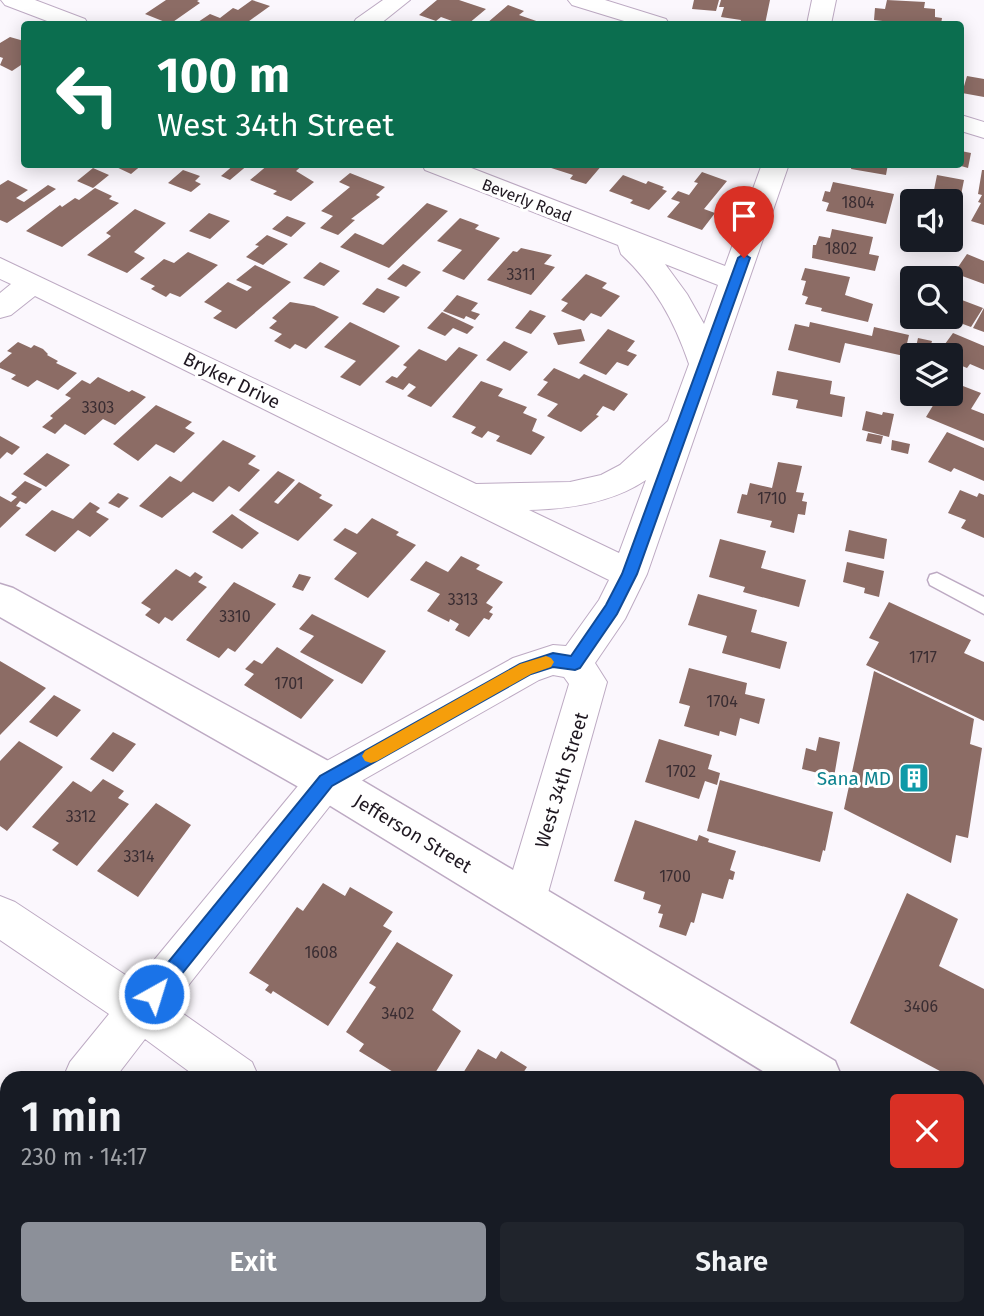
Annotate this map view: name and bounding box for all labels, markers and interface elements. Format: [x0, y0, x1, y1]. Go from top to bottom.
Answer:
text: 100 m [157, 46, 290, 105]
icon: left [42, 49, 133, 140]
text: West 34th Street [157, 106, 394, 144]
street label: Beverly Road [479, 175, 574, 226]
pin [714, 186, 774, 258]
map controls [900, 189, 963, 406]
button: sound [900, 189, 963, 252]
house number: 1804 [841, 193, 875, 212]
icon: arrive [725, 197, 763, 235]
house number: 1802 [825, 239, 857, 258]
house number: 3311 [506, 265, 536, 284]
button: search [900, 266, 963, 329]
button: layers [900, 343, 963, 406]
street label: Bryker Drive [180, 347, 284, 414]
house number: 3303 [82, 398, 114, 417]
house number: 1710 [757, 489, 787, 508]
house number: 3313 [448, 590, 478, 609]
house number: 3310 [219, 607, 251, 626]
house number: 1717 [909, 648, 937, 667]
house number: 1701 [274, 674, 304, 693]
house number: 1704 [706, 692, 738, 711]
street label: West 34th Street [530, 709, 593, 851]
building icon: Sana MD [897, 761, 931, 795]
house number: 1702 [666, 762, 696, 781]
place label: Sana MD [817, 767, 891, 790]
street label: Jefferson Street [349, 789, 476, 878]
house number: 3312 [66, 807, 96, 826]
house number: 3314 [123, 847, 155, 866]
house number: 1700 [659, 867, 691, 886]
house number: 1608 [304, 943, 338, 962]
position arrow [117, 957, 191, 1031]
house number: 3406 [904, 997, 938, 1016]
house number: 3402 [381, 1004, 415, 1023]
text: 1 min [21, 1092, 122, 1142]
button: close [890, 1094, 964, 1168]
text: 230 m · 14:17 [21, 1143, 147, 1171]
button: Exit [21, 1222, 486, 1302]
button: Share [500, 1222, 964, 1302]

